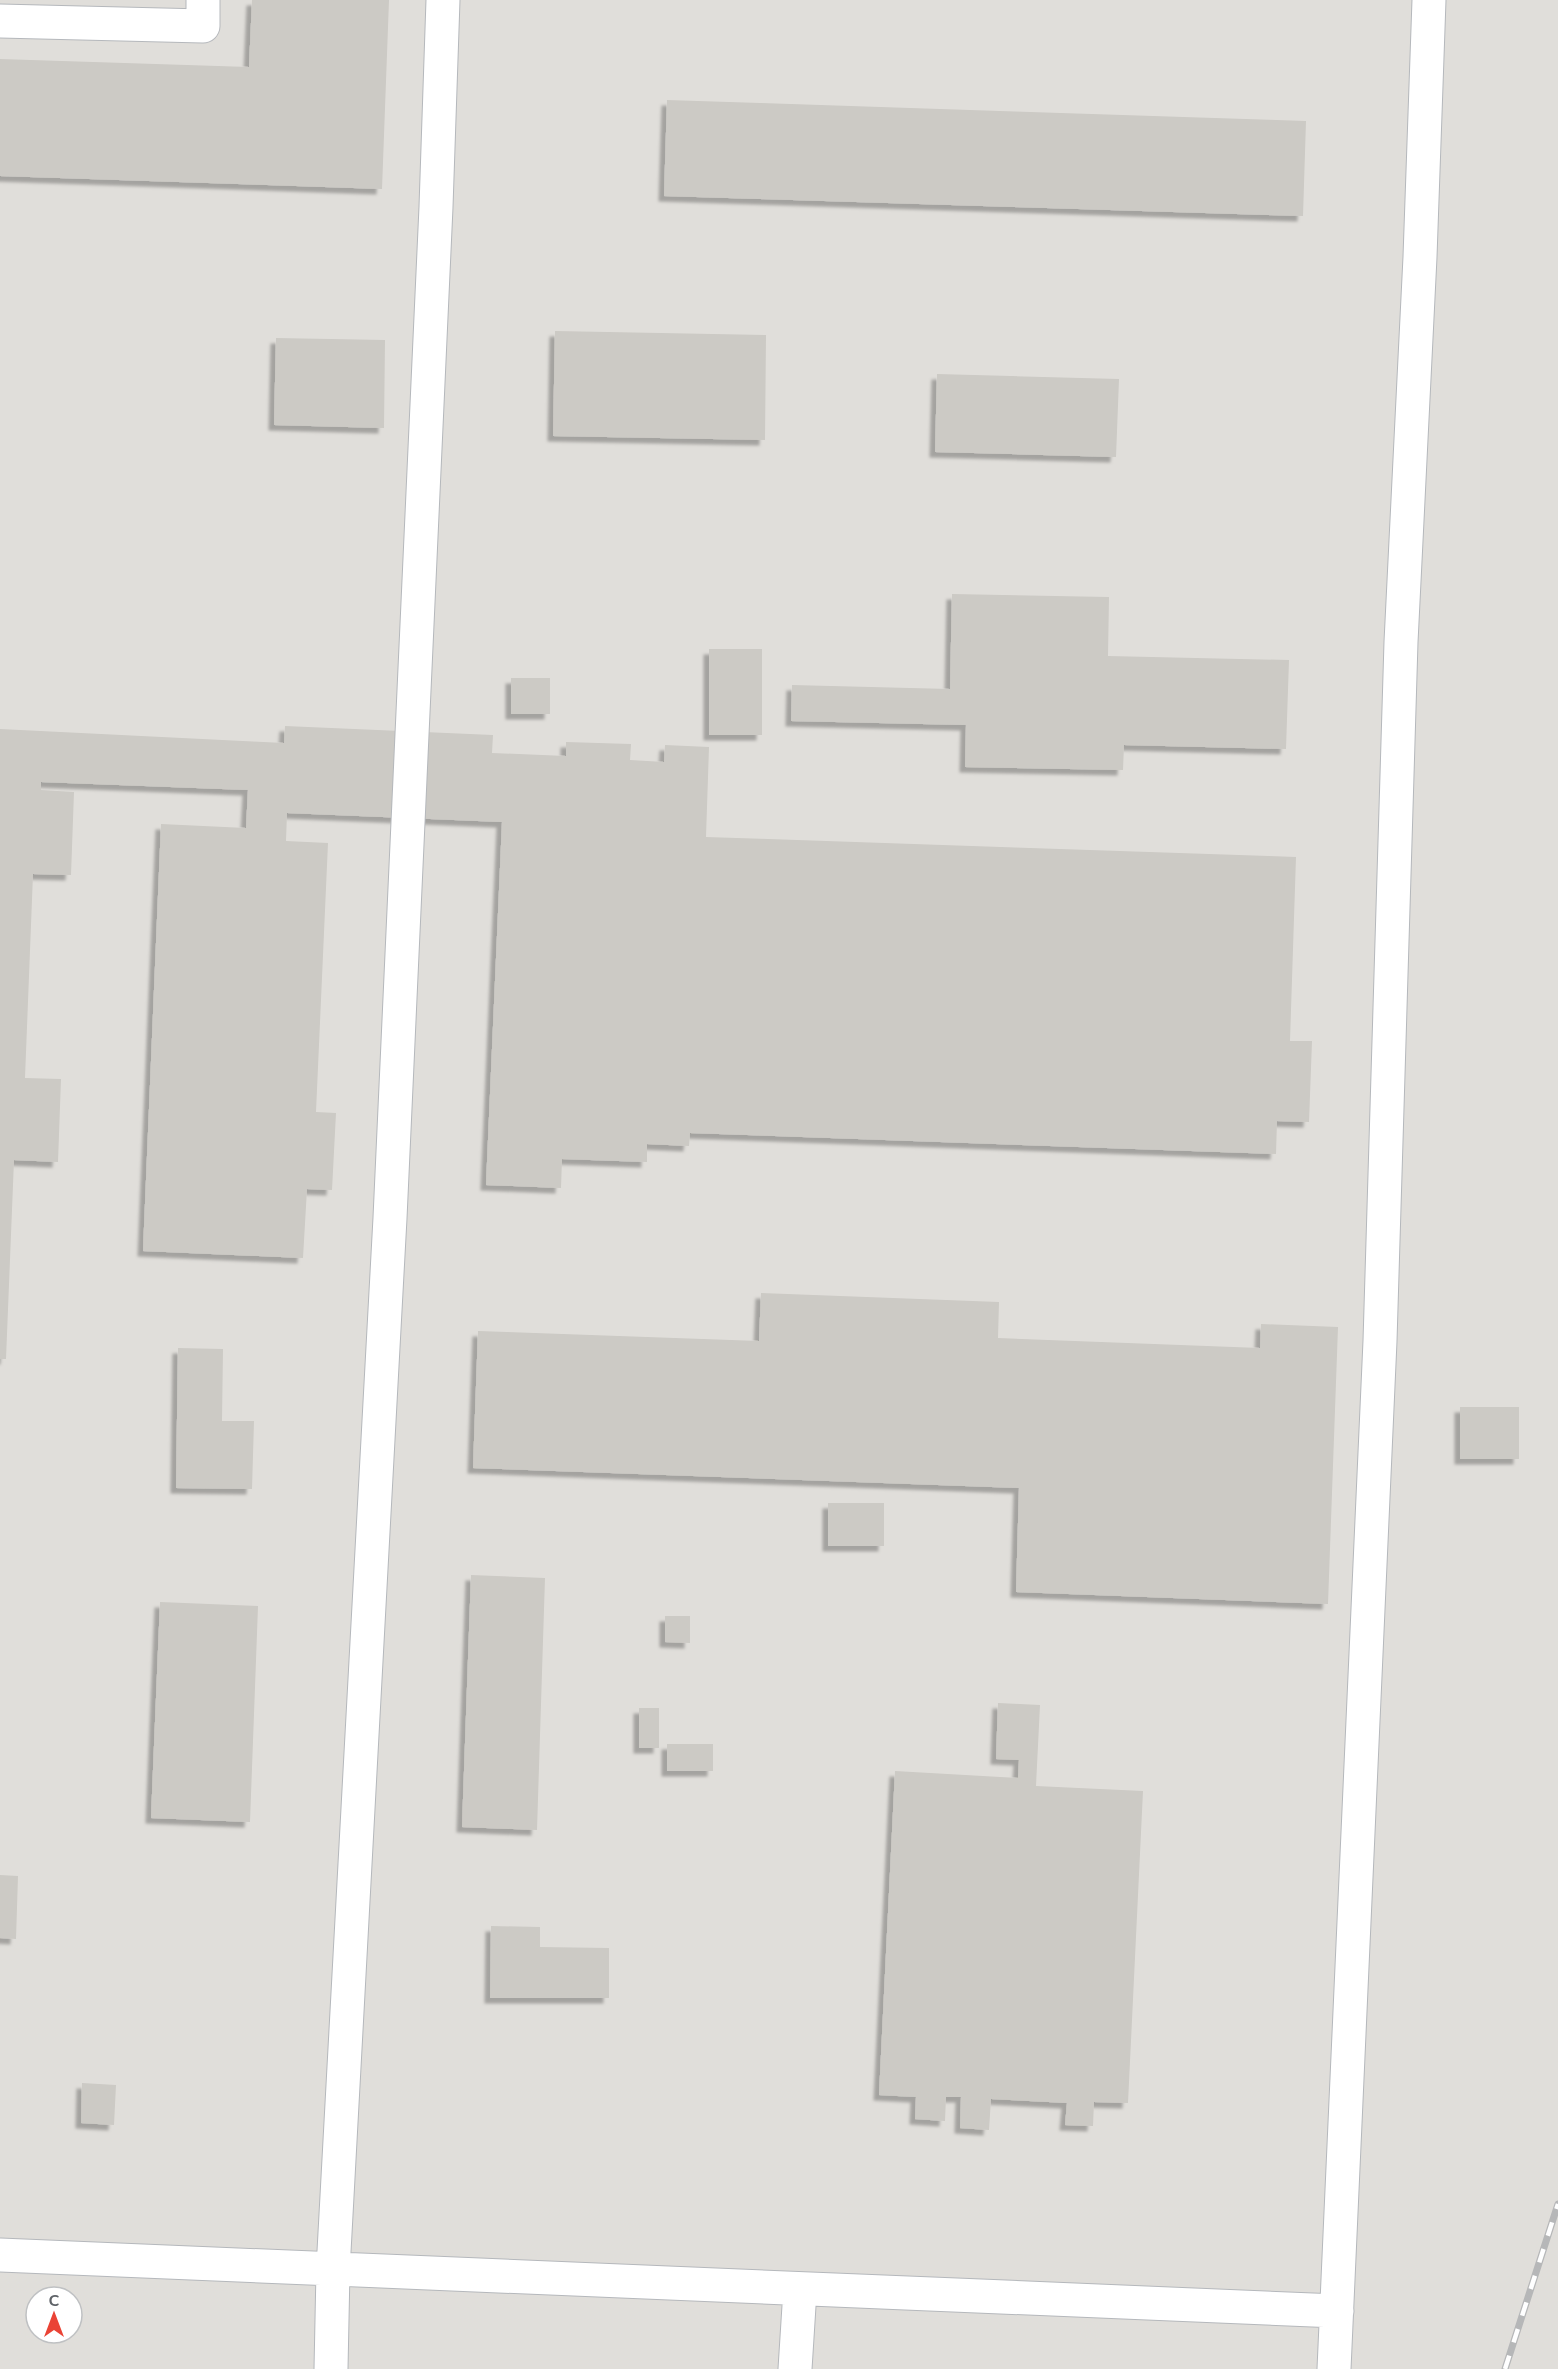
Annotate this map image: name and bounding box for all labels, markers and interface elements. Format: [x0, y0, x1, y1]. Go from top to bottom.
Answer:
north arrow [24, 2285, 84, 2345]
text: С [49, 2290, 60, 2310]

